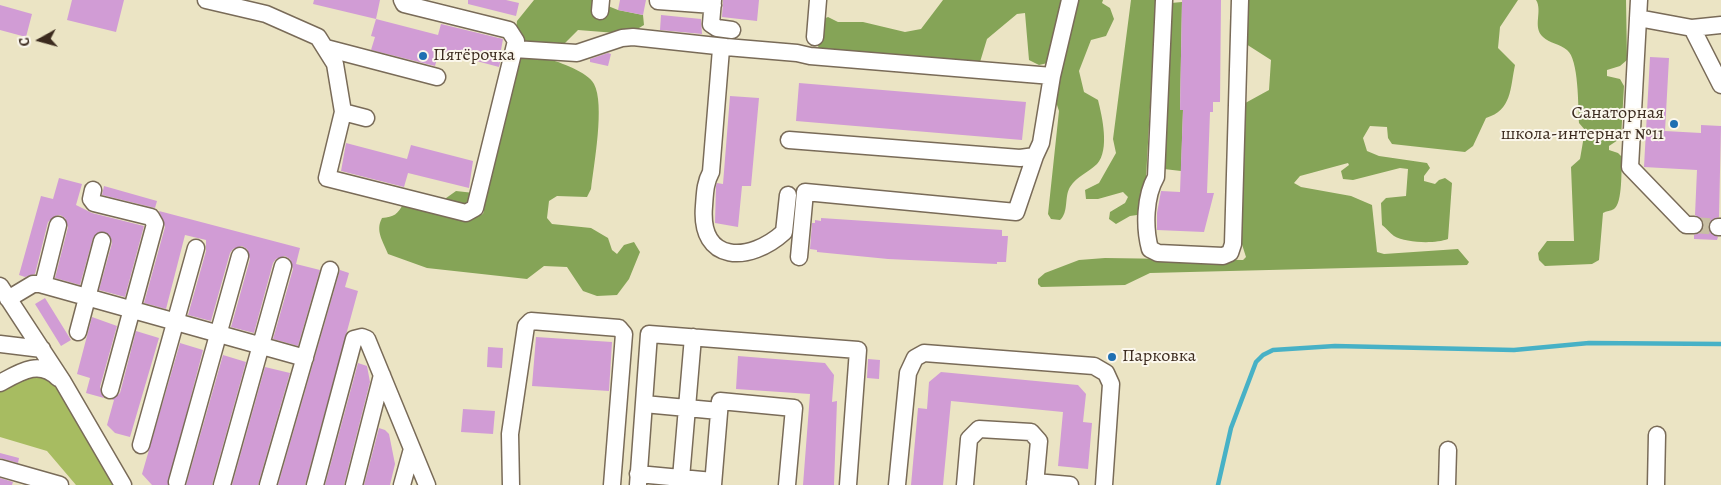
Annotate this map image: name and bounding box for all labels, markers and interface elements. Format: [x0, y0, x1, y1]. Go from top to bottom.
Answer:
north arrow [15, 15, 65, 65]
text: С [15, 36, 35, 47]
place label: Пятёрочка [433, 45, 515, 67]
marker: Пятёрочка [417, 50, 429, 62]
place label: Санаторная школа-интернат №11 [1501, 103, 1664, 146]
marker: Санаторная школа-интернат №11 [1668, 118, 1680, 130]
place label: Парковка [1122, 346, 1196, 368]
marker: Парковка [1106, 351, 1118, 363]

